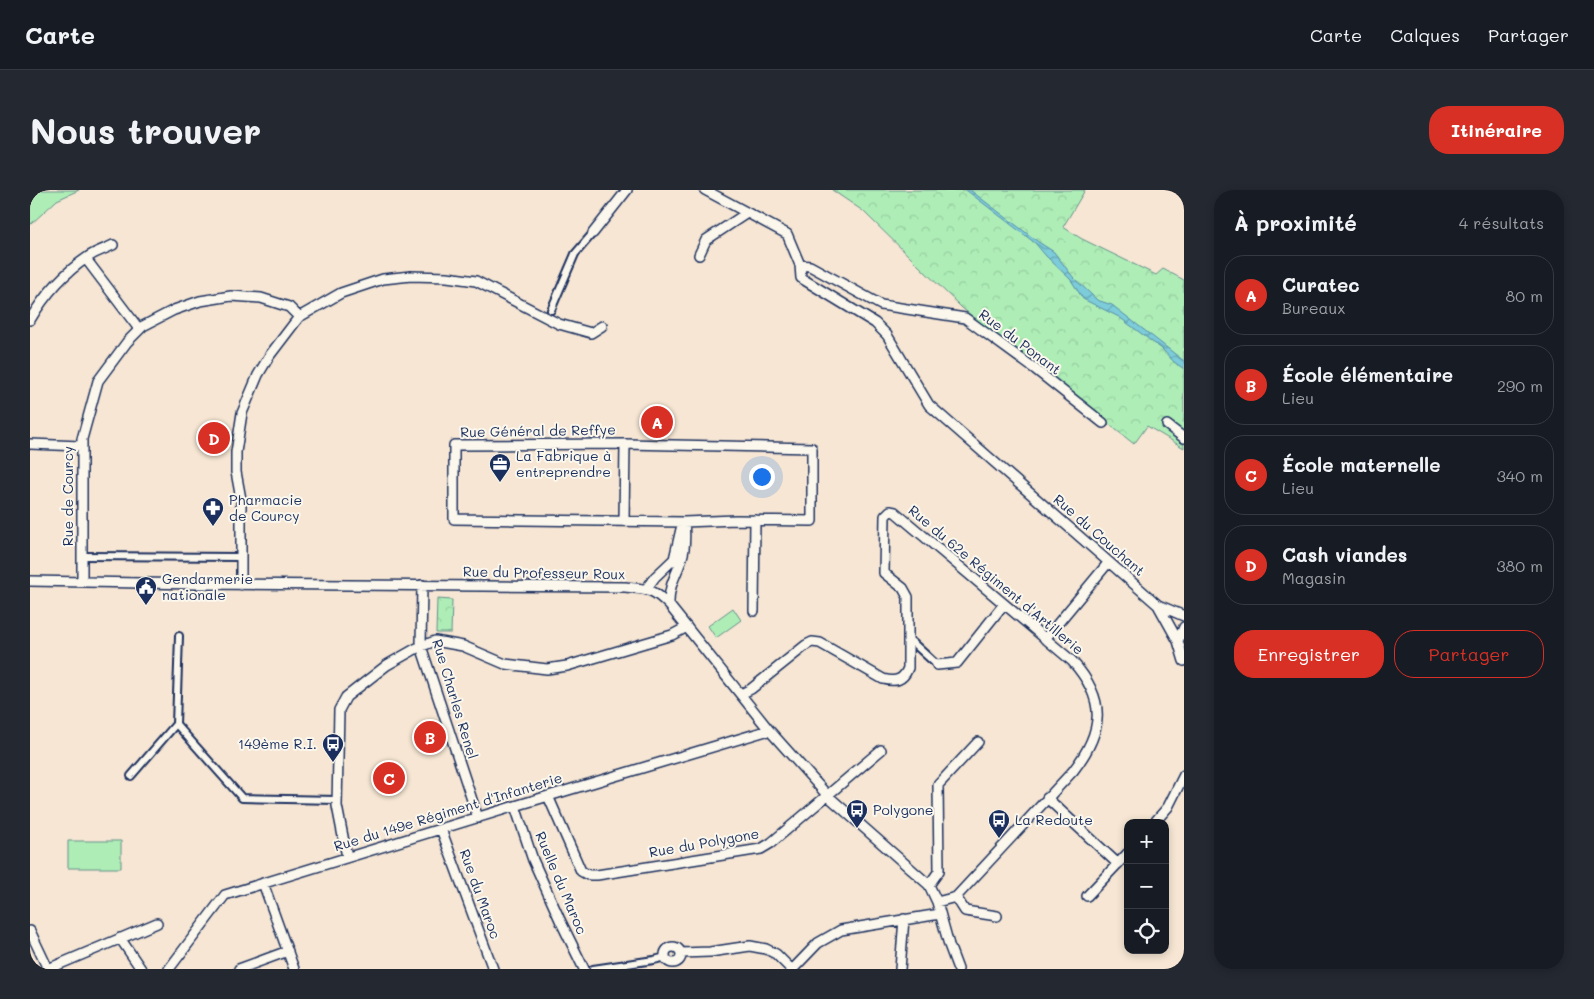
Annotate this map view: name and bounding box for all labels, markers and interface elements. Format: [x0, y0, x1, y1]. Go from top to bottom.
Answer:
text: Carte [25, 19, 95, 50]
text: Carte [1310, 23, 1362, 47]
text: Calques [1390, 23, 1460, 47]
text: Partager [1488, 23, 1569, 47]
button: Itinéraire [1429, 106, 1564, 154]
text: Nous trouver [30, 107, 261, 153]
text: À proximité [1234, 209, 1357, 236]
text: 4 résultats [1459, 212, 1544, 233]
text: Curatec [1282, 272, 1360, 297]
text: A [1245, 285, 1257, 306]
text: 80 m [1506, 285, 1543, 306]
text: Bureaux [1282, 297, 1346, 318]
street label: Rue du Ponant [975, 305, 1065, 379]
text: École élémentaire [1282, 362, 1453, 387]
text: B [1246, 375, 1256, 396]
text: 290 m [1497, 375, 1543, 396]
text: Lieu [1282, 387, 1314, 408]
pin: A [641, 403, 673, 441]
pin: D [198, 419, 230, 457]
street label: Rue Général de Reffye [460, 420, 616, 441]
street label: Rue de Courcy [58, 446, 77, 546]
place label: La Fabrique à entreprendre [516, 446, 612, 481]
office icon: La Fabrique à entreprendre [488, 452, 512, 483]
text: École maternelle [1282, 452, 1441, 477]
your location [749, 464, 775, 490]
text: C [1245, 465, 1257, 486]
text: 340 m [1496, 465, 1543, 486]
text: Lieu [1282, 477, 1314, 498]
place label: Pharmacie de Courcy [229, 490, 302, 525]
street label: Rue du Couchant [1050, 490, 1149, 580]
pharmacy icon: Pharmacie de Courcy [201, 496, 225, 527]
street label: Rue du 62e Régiment d'Artillerie [905, 500, 1088, 659]
text: Cash viandes [1282, 542, 1407, 567]
text: D [1245, 555, 1257, 576]
text: 380 m [1496, 555, 1543, 576]
street label: Rue du Professeur Roux [463, 562, 625, 583]
text: Magasin [1282, 567, 1346, 588]
place label: Gendarmerie nationale [162, 569, 253, 604]
public building icon: Gendarmerie nationale [134, 575, 158, 606]
button: Enregistrer [1234, 630, 1384, 678]
button: Partager [1394, 630, 1544, 678]
street label: Rue Charles Renel [428, 637, 483, 761]
pin: B [414, 718, 446, 756]
bus stop icon: 149ème R.I. [321, 732, 345, 763]
place label: 149ème R.I. [238, 734, 317, 753]
pin: C [373, 759, 405, 797]
street label: Rue du 149e Régiment d'Infanterie [331, 768, 564, 855]
bus stop icon: Polygone [845, 798, 869, 829]
place label: Polygone [873, 800, 934, 819]
bus stop icon: La Redoute [987, 808, 1011, 839]
place label: La Redoute [1015, 810, 1093, 829]
map controls [1124, 819, 1169, 954]
button: + [1124, 819, 1169, 864]
street label: Rue du Polygone [647, 823, 760, 862]
street label: Ruelle du Maroc [531, 828, 592, 937]
street label: Rue du Maroc [455, 846, 506, 941]
button: − [1124, 864, 1169, 909]
button: locate [1124, 909, 1169, 954]

